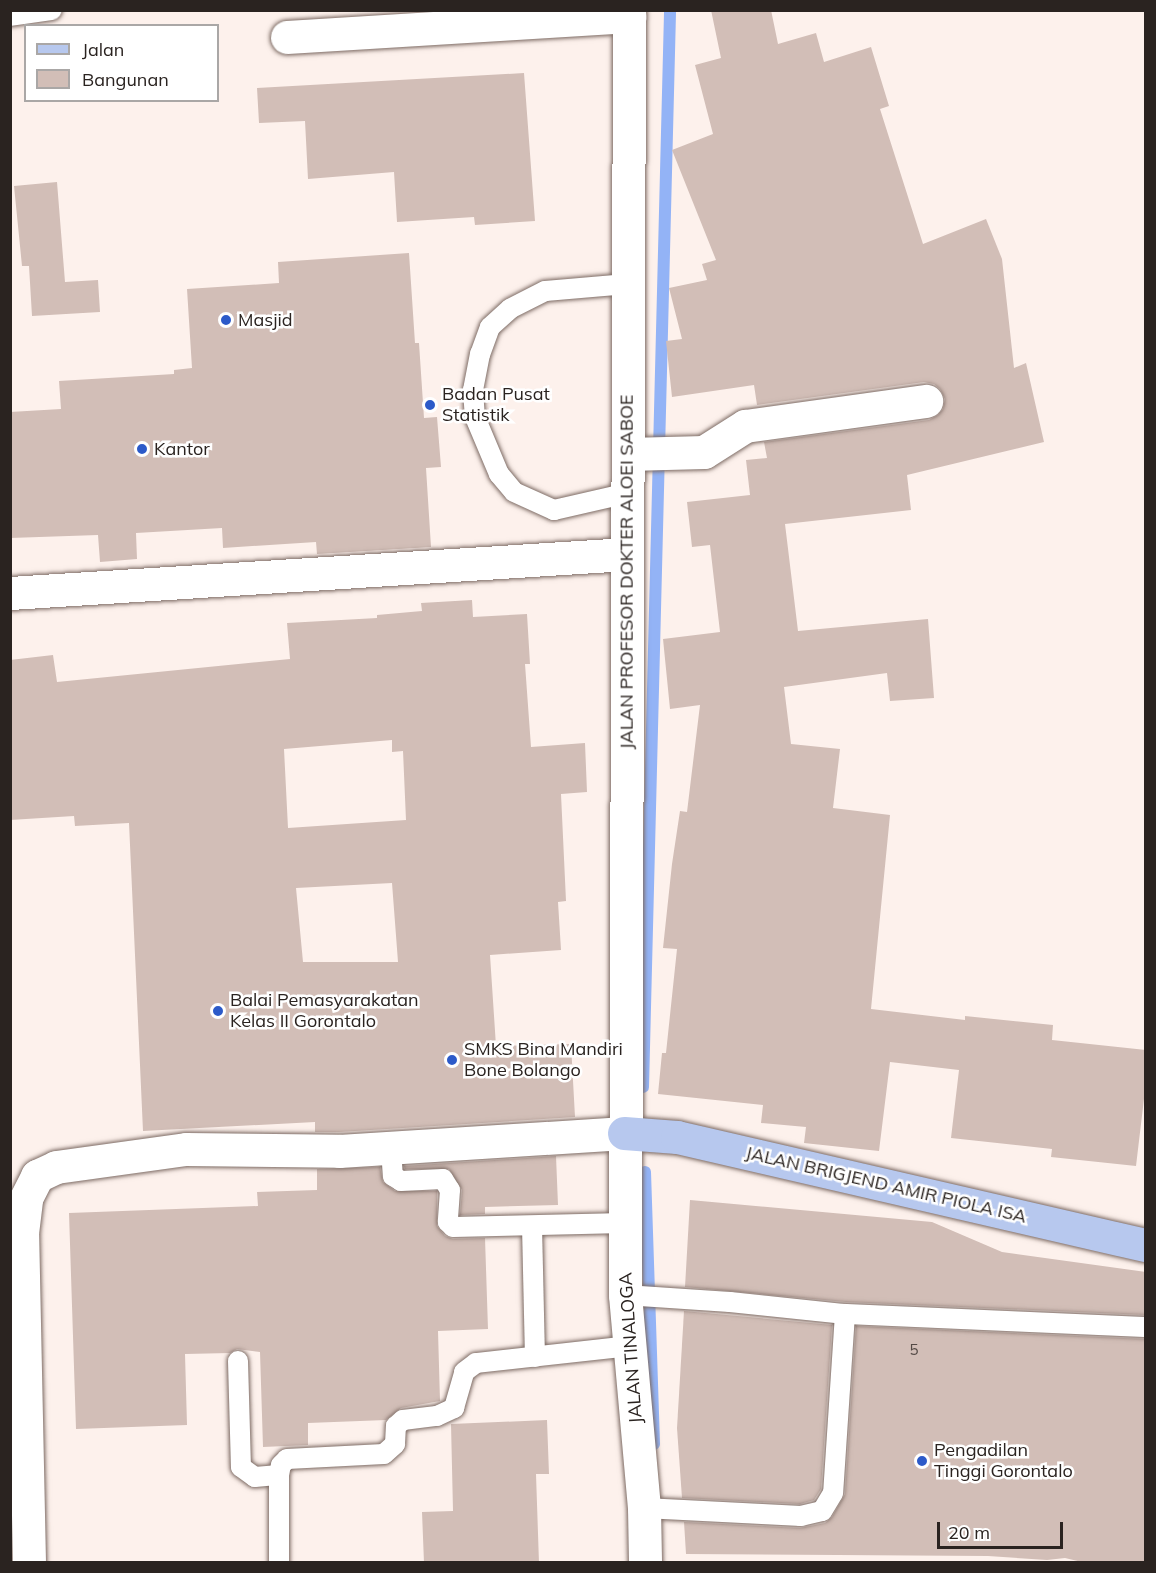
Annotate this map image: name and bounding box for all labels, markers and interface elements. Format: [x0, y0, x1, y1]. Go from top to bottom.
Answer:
legend [24, 24, 219, 102]
text: Jalan [82, 38, 124, 61]
text: Bangunan [82, 68, 169, 91]
place label: Masjid [238, 309, 293, 331]
marker: Masjid [219, 313, 233, 327]
place label: Badan Pusat Statistik [442, 384, 550, 426]
street label: JALAN PROFESOR DOKTER ALOEI SABOE [616, 395, 638, 749]
marker: Badan Pusat Statistik [423, 398, 437, 412]
place label: Kantor [154, 438, 210, 460]
marker: Kantor [135, 442, 149, 456]
place label: Balai Pemasyarakatan Kelas II Gorontalo [230, 990, 419, 1032]
marker: Balai Pemasyarakatan Kelas II Gorontalo [211, 1004, 225, 1018]
place label: SMKS Bina Mandiri Bone Bolango [464, 1039, 623, 1082]
marker: SMKS Bina Mandiri Bone Bolango [445, 1053, 459, 1067]
street label: JALAN BRIGJEND AMIR PIOLA ISA [743, 1142, 1029, 1228]
street label: JALAN TINALOGA [615, 1272, 647, 1424]
house number: 5 [910, 1341, 918, 1359]
place label: Pengadilan Tinggi Gorontalo [934, 1440, 1073, 1482]
marker: Pengadilan Tinggi Gorontalo [915, 1454, 929, 1468]
scale bar [940, 1510, 1066, 1548]
text: 20 m [948, 1521, 990, 1544]

